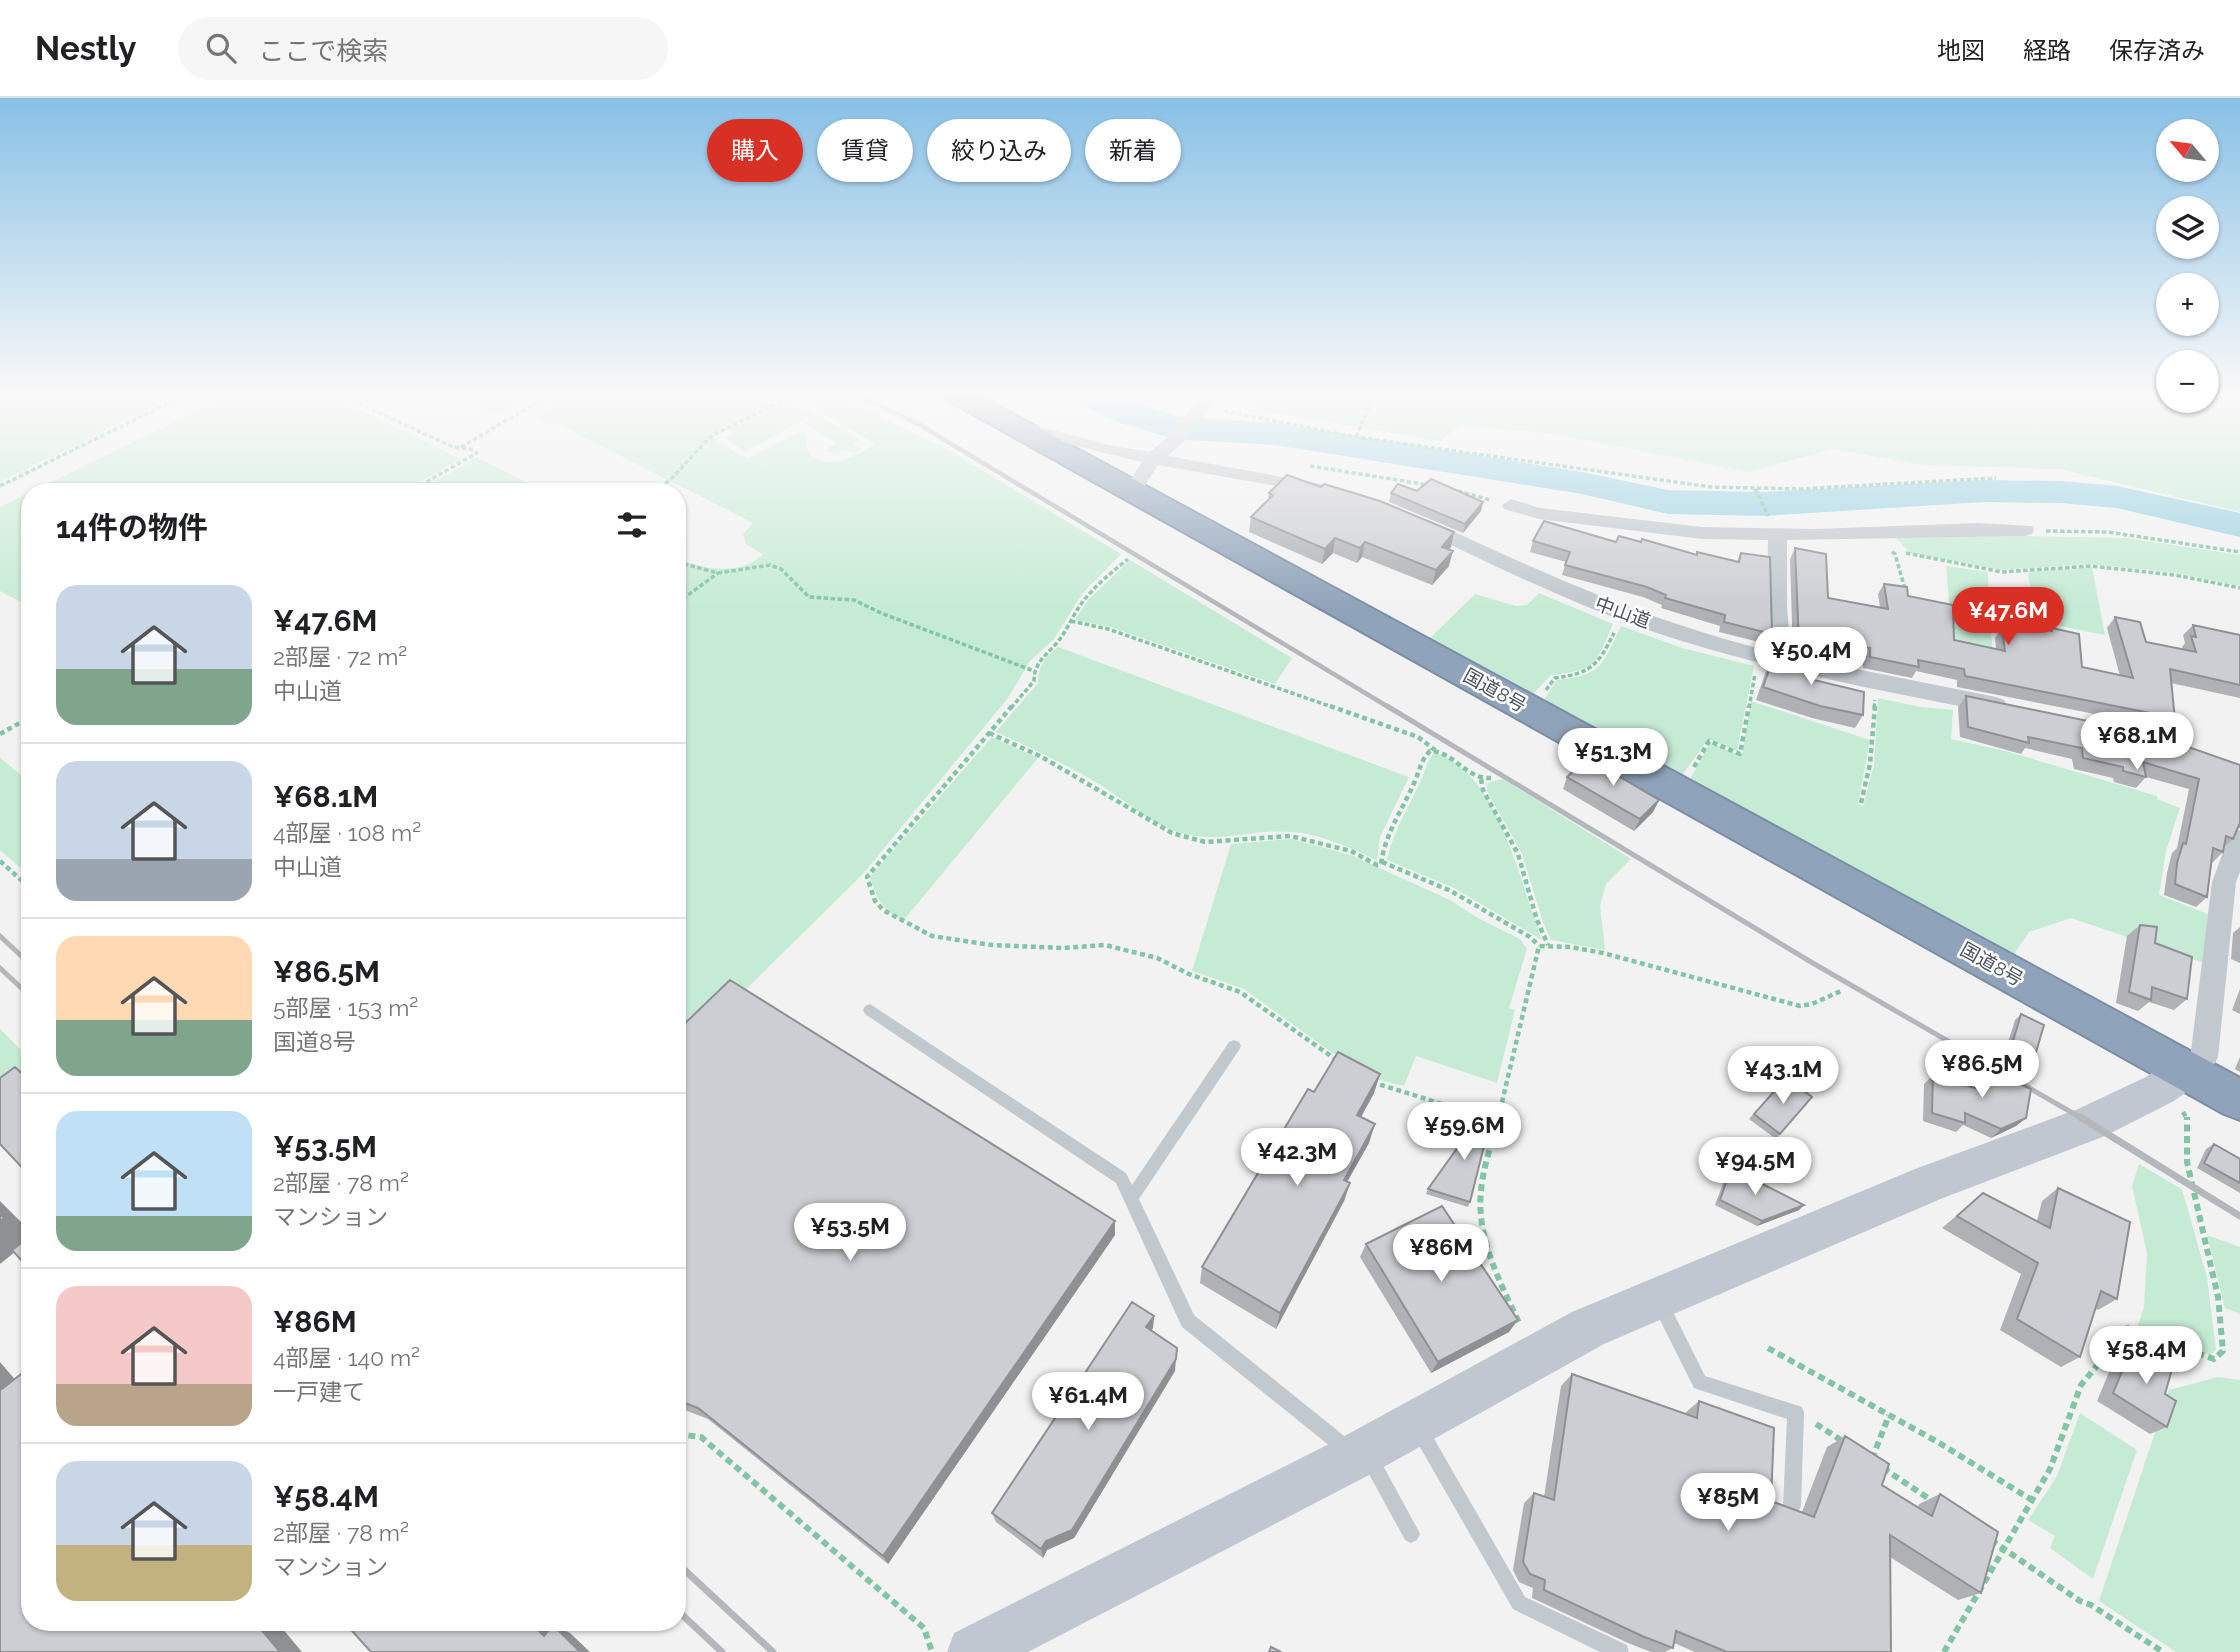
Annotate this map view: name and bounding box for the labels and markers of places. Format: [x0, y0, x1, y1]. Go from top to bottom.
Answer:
pin: ¥47.6M [1951, 588, 2065, 647]
pin: ¥50.4M [1754, 628, 1868, 687]
pin: ¥68.1M [2080, 712, 2194, 772]
pin: ¥51.3M [1556, 728, 1670, 788]
pin: ¥86.5M [1925, 1040, 2039, 1100]
pin: ¥43.1M [1726, 1046, 1840, 1106]
pin: ¥59.6M [1407, 1102, 1521, 1162]
pin: ¥42.3M [1240, 1128, 1354, 1188]
pin: ¥94.5M [1698, 1138, 1812, 1197]
pin: ¥53.5M [793, 1204, 907, 1263]
pin: ¥86M [1400, 1224, 1482, 1284]
pin: ¥58.4M [2089, 1326, 2203, 1386]
pin: ¥61.4M [1031, 1372, 1145, 1432]
pin: ¥85M [1687, 1474, 1769, 1533]

